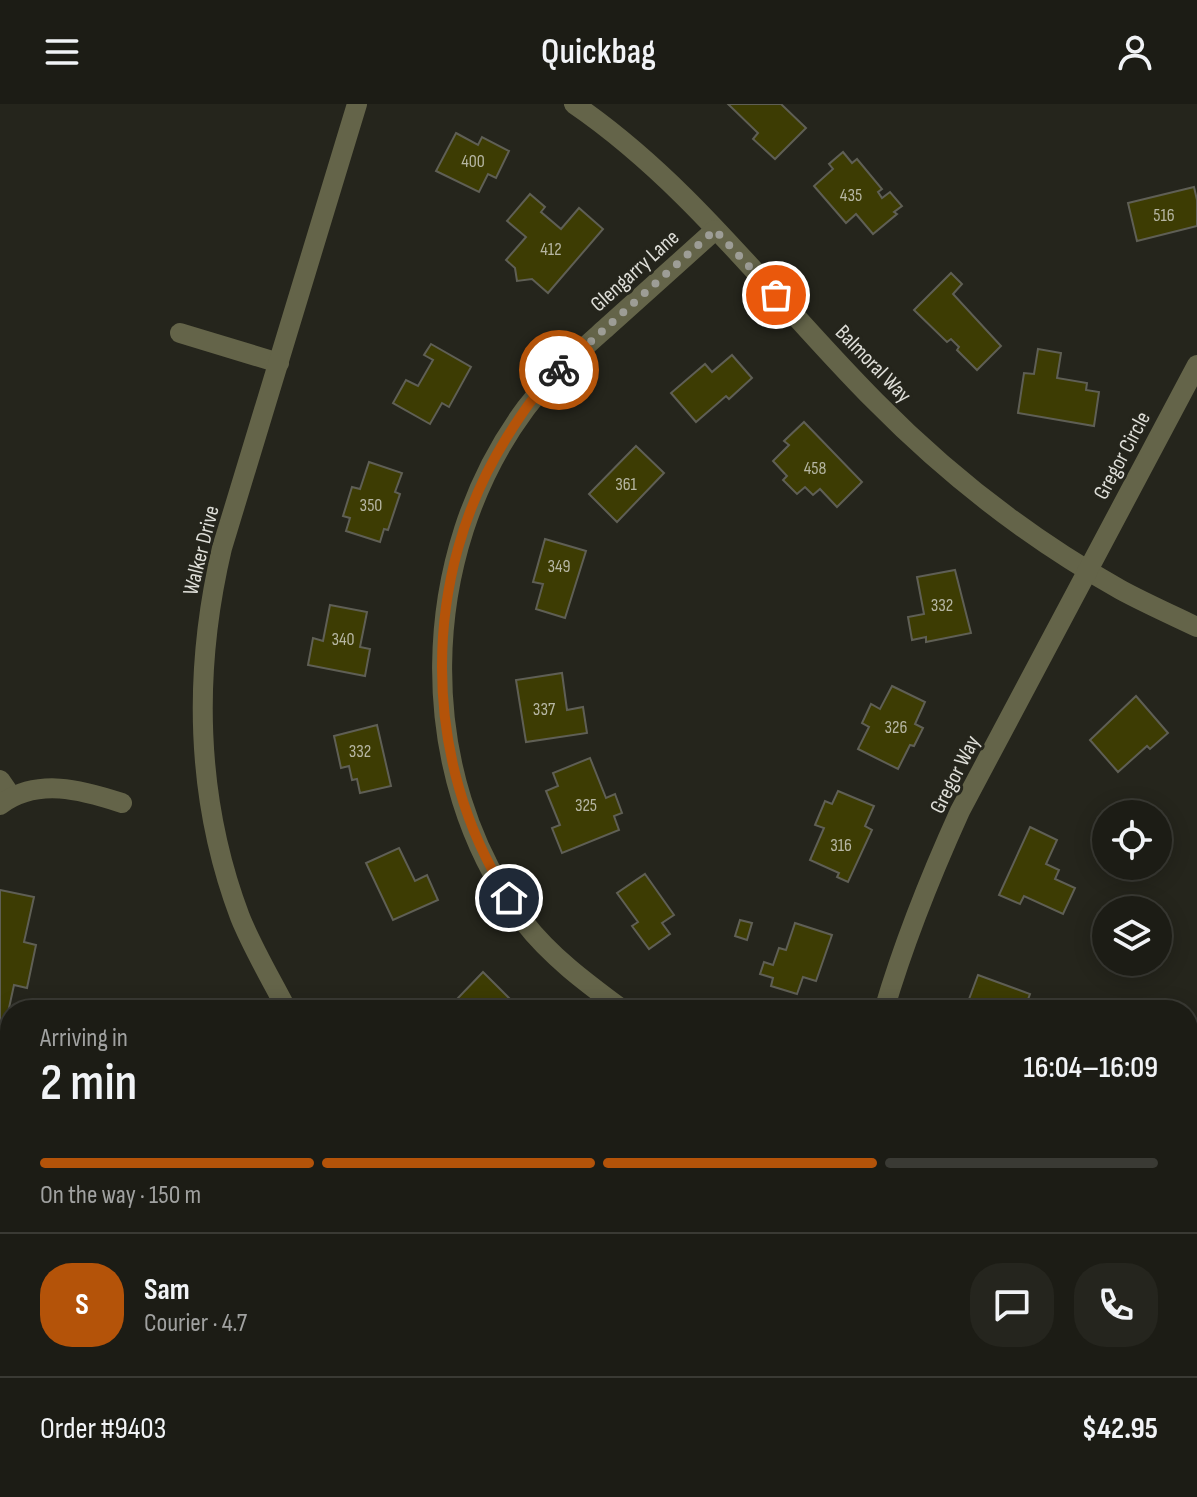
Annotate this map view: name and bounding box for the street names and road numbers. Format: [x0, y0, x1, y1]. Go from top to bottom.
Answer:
street label: Glengarry Lane [585, 224, 685, 318]
street label: Balmoral Way [829, 319, 917, 409]
street label: Gregor Circle [1088, 407, 1157, 504]
street label: Walker Drive [177, 503, 226, 598]
street label: Gregor Way [924, 731, 987, 818]

